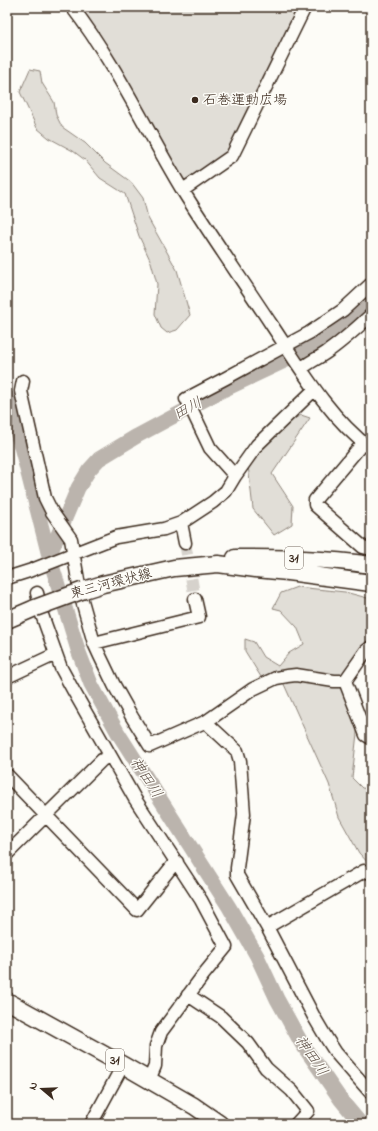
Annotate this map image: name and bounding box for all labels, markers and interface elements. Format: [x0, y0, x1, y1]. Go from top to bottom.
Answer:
place label: 石巻運動広場 [203, 90, 287, 111]
marker: 石巻運動広場 [190, 95, 200, 105]
water label: 田川 [170, 392, 206, 426]
road number: 31 [285, 547, 303, 569]
street label: 東三河環状線 [68, 563, 154, 605]
water label: 神田川 [125, 753, 167, 803]
water label: 神田川 [289, 1031, 333, 1081]
road number: 31 [106, 1049, 124, 1071]
north arrow [22, 1069, 62, 1109]
text: N [25, 1080, 42, 1092]

